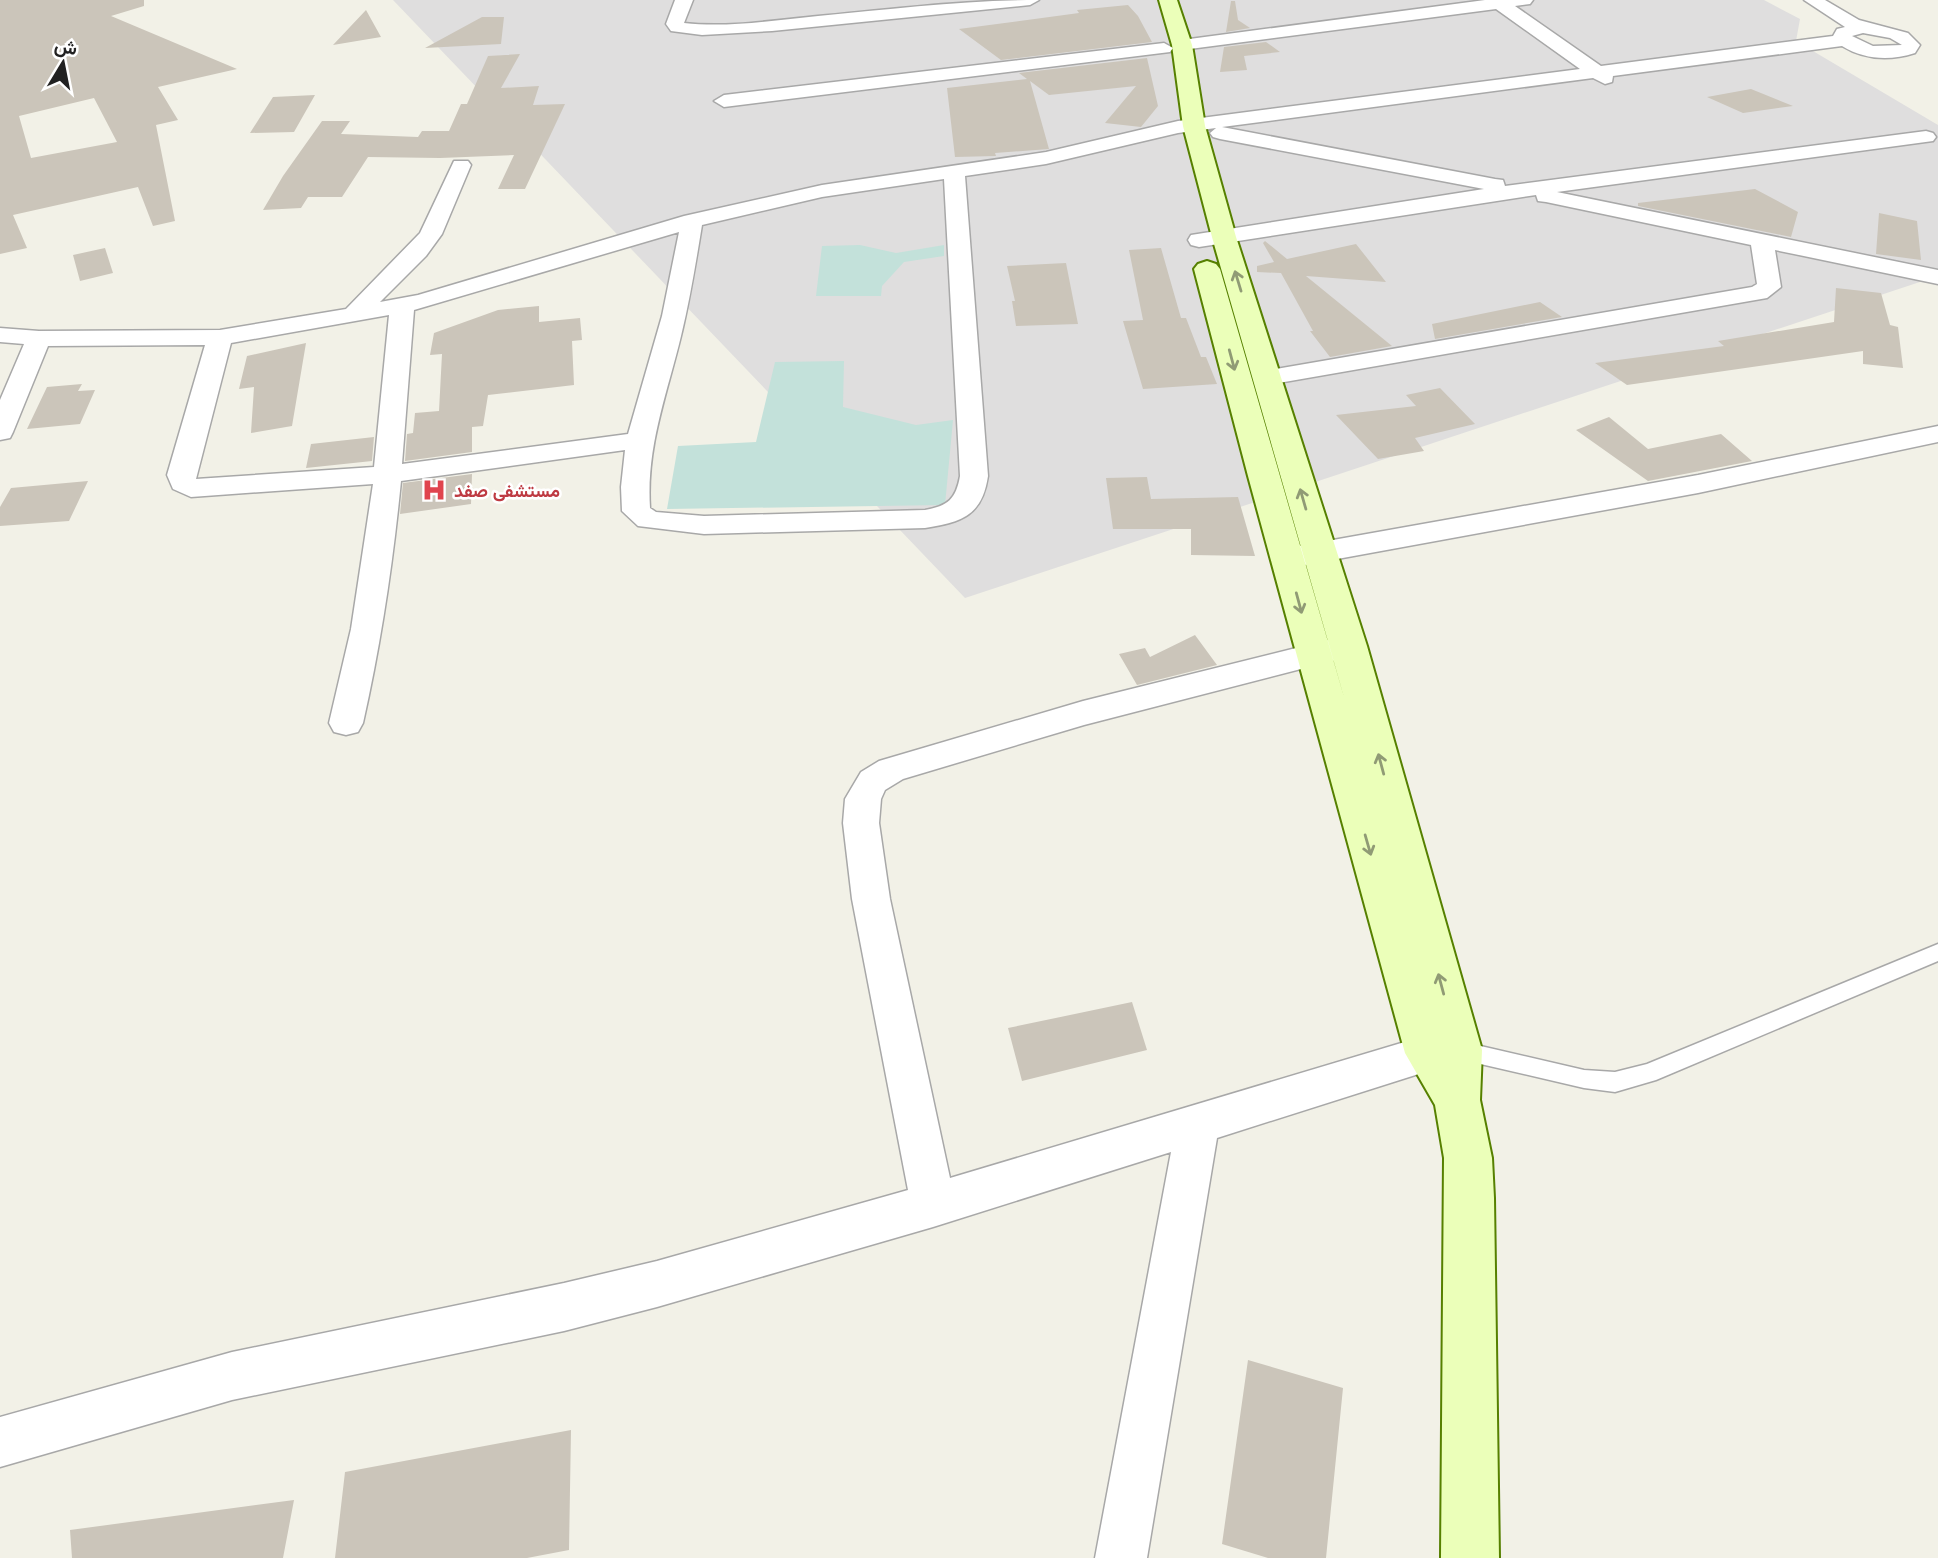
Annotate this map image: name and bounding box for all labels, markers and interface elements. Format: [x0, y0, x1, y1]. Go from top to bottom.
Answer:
north arrow [28, 28, 98, 98]
text: ش [52, 31, 80, 61]
one-way arrow [1230, 271, 1243, 293]
one-way arrow [1226, 348, 1239, 371]
hospital icon: مستشفى صفد [420, 476, 448, 504]
place label: مستشفى صفد [454, 478, 560, 502]
one-way arrow [1295, 489, 1308, 511]
one-way arrow [1294, 592, 1307, 614]
one-way arrow [1374, 754, 1387, 776]
one-way arrow [1363, 834, 1376, 856]
one-way arrow [1434, 973, 1447, 996]

